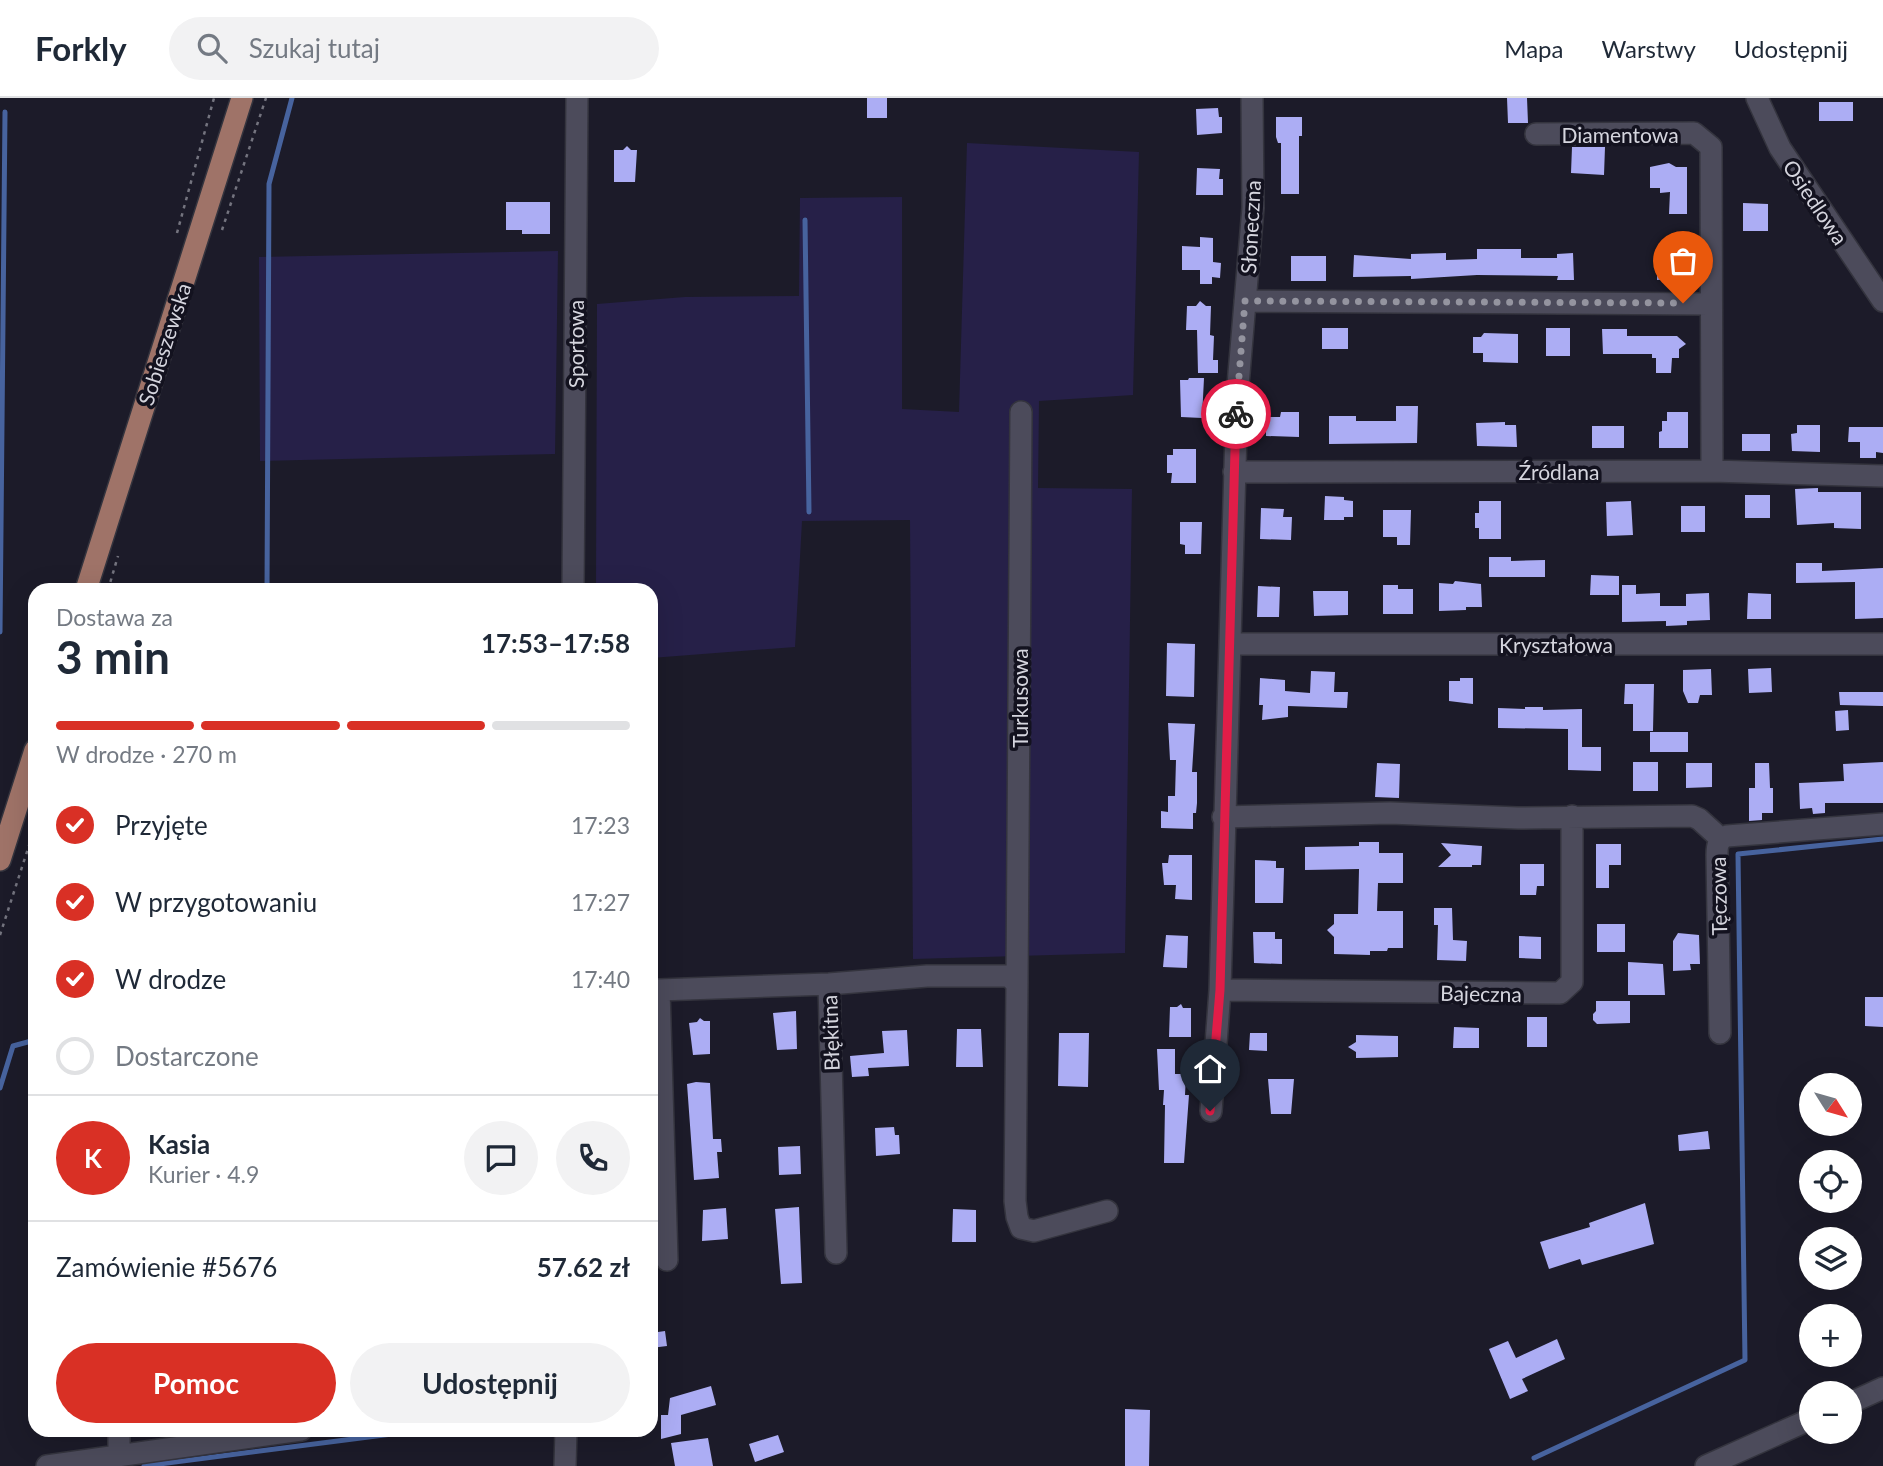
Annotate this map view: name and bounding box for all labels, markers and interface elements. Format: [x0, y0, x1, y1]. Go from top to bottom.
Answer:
search box [169, 17, 659, 80]
text: Forkly [35, 28, 127, 68]
icon: search [193, 29, 231, 67]
text: Szukaj tutaj [249, 32, 380, 64]
text: Mapa [1504, 34, 1563, 63]
text: Warstwy [1601, 34, 1696, 63]
text: Udostępnij [1734, 34, 1848, 63]
street label: Diamentowa [1561, 122, 1679, 147]
street label: Osiedlowa [1778, 155, 1854, 249]
street label: Słoneczna [1235, 179, 1265, 275]
pin [1653, 231, 1713, 303]
icon: bag [1664, 242, 1702, 280]
street label: Sobieszewska [132, 280, 196, 408]
street label: Sportowa [563, 300, 588, 388]
courier [1201, 379, 1271, 449]
icon: bike [1217, 395, 1255, 433]
street label: Źródlana [1519, 459, 1599, 484]
text: Dostawa za [56, 603, 173, 631]
text: 17:53–17:58 [481, 627, 630, 659]
text: 3 min [56, 629, 170, 684]
street label: Kryształowa [1499, 632, 1613, 657]
street label: Turkusowa [1007, 648, 1032, 748]
text: W drodze · 270 m [56, 740, 237, 768]
icon: check [56, 806, 94, 844]
text: Przyjęte [115, 809, 208, 841]
text: 17:23 [571, 811, 630, 839]
street label: Tęczowa [1705, 856, 1731, 936]
icon: check [56, 883, 94, 921]
text: W przygotowaniu [115, 886, 317, 918]
text: 17:27 [571, 888, 630, 916]
icon: check [56, 960, 94, 998]
text: W drodze [115, 963, 226, 995]
text: 17:40 [571, 965, 630, 993]
street label: Bajeczna [1440, 980, 1522, 1006]
street label: Błękitna [816, 994, 844, 1072]
pin [1180, 1039, 1240, 1111]
text: Dostarczone [115, 1040, 259, 1072]
icon: home [1191, 1050, 1229, 1088]
north arrow [1799, 1073, 1862, 1136]
map controls [1799, 1073, 1862, 1444]
button: chat [464, 1121, 538, 1195]
button: phone [556, 1121, 630, 1195]
text: Kasia [148, 1128, 210, 1160]
text: K [84, 1142, 102, 1174]
button: locate [1799, 1150, 1862, 1213]
text: Kurier · 4.9 [148, 1160, 259, 1188]
button: layers [1799, 1227, 1862, 1290]
text: Zamówienie #5676 [56, 1251, 277, 1283]
text: 57.62 zł [537, 1251, 630, 1283]
button: + [1799, 1304, 1862, 1367]
button: Pomoc [56, 1343, 336, 1423]
button: Udostępnij [350, 1343, 630, 1423]
button: − [1799, 1381, 1862, 1444]

